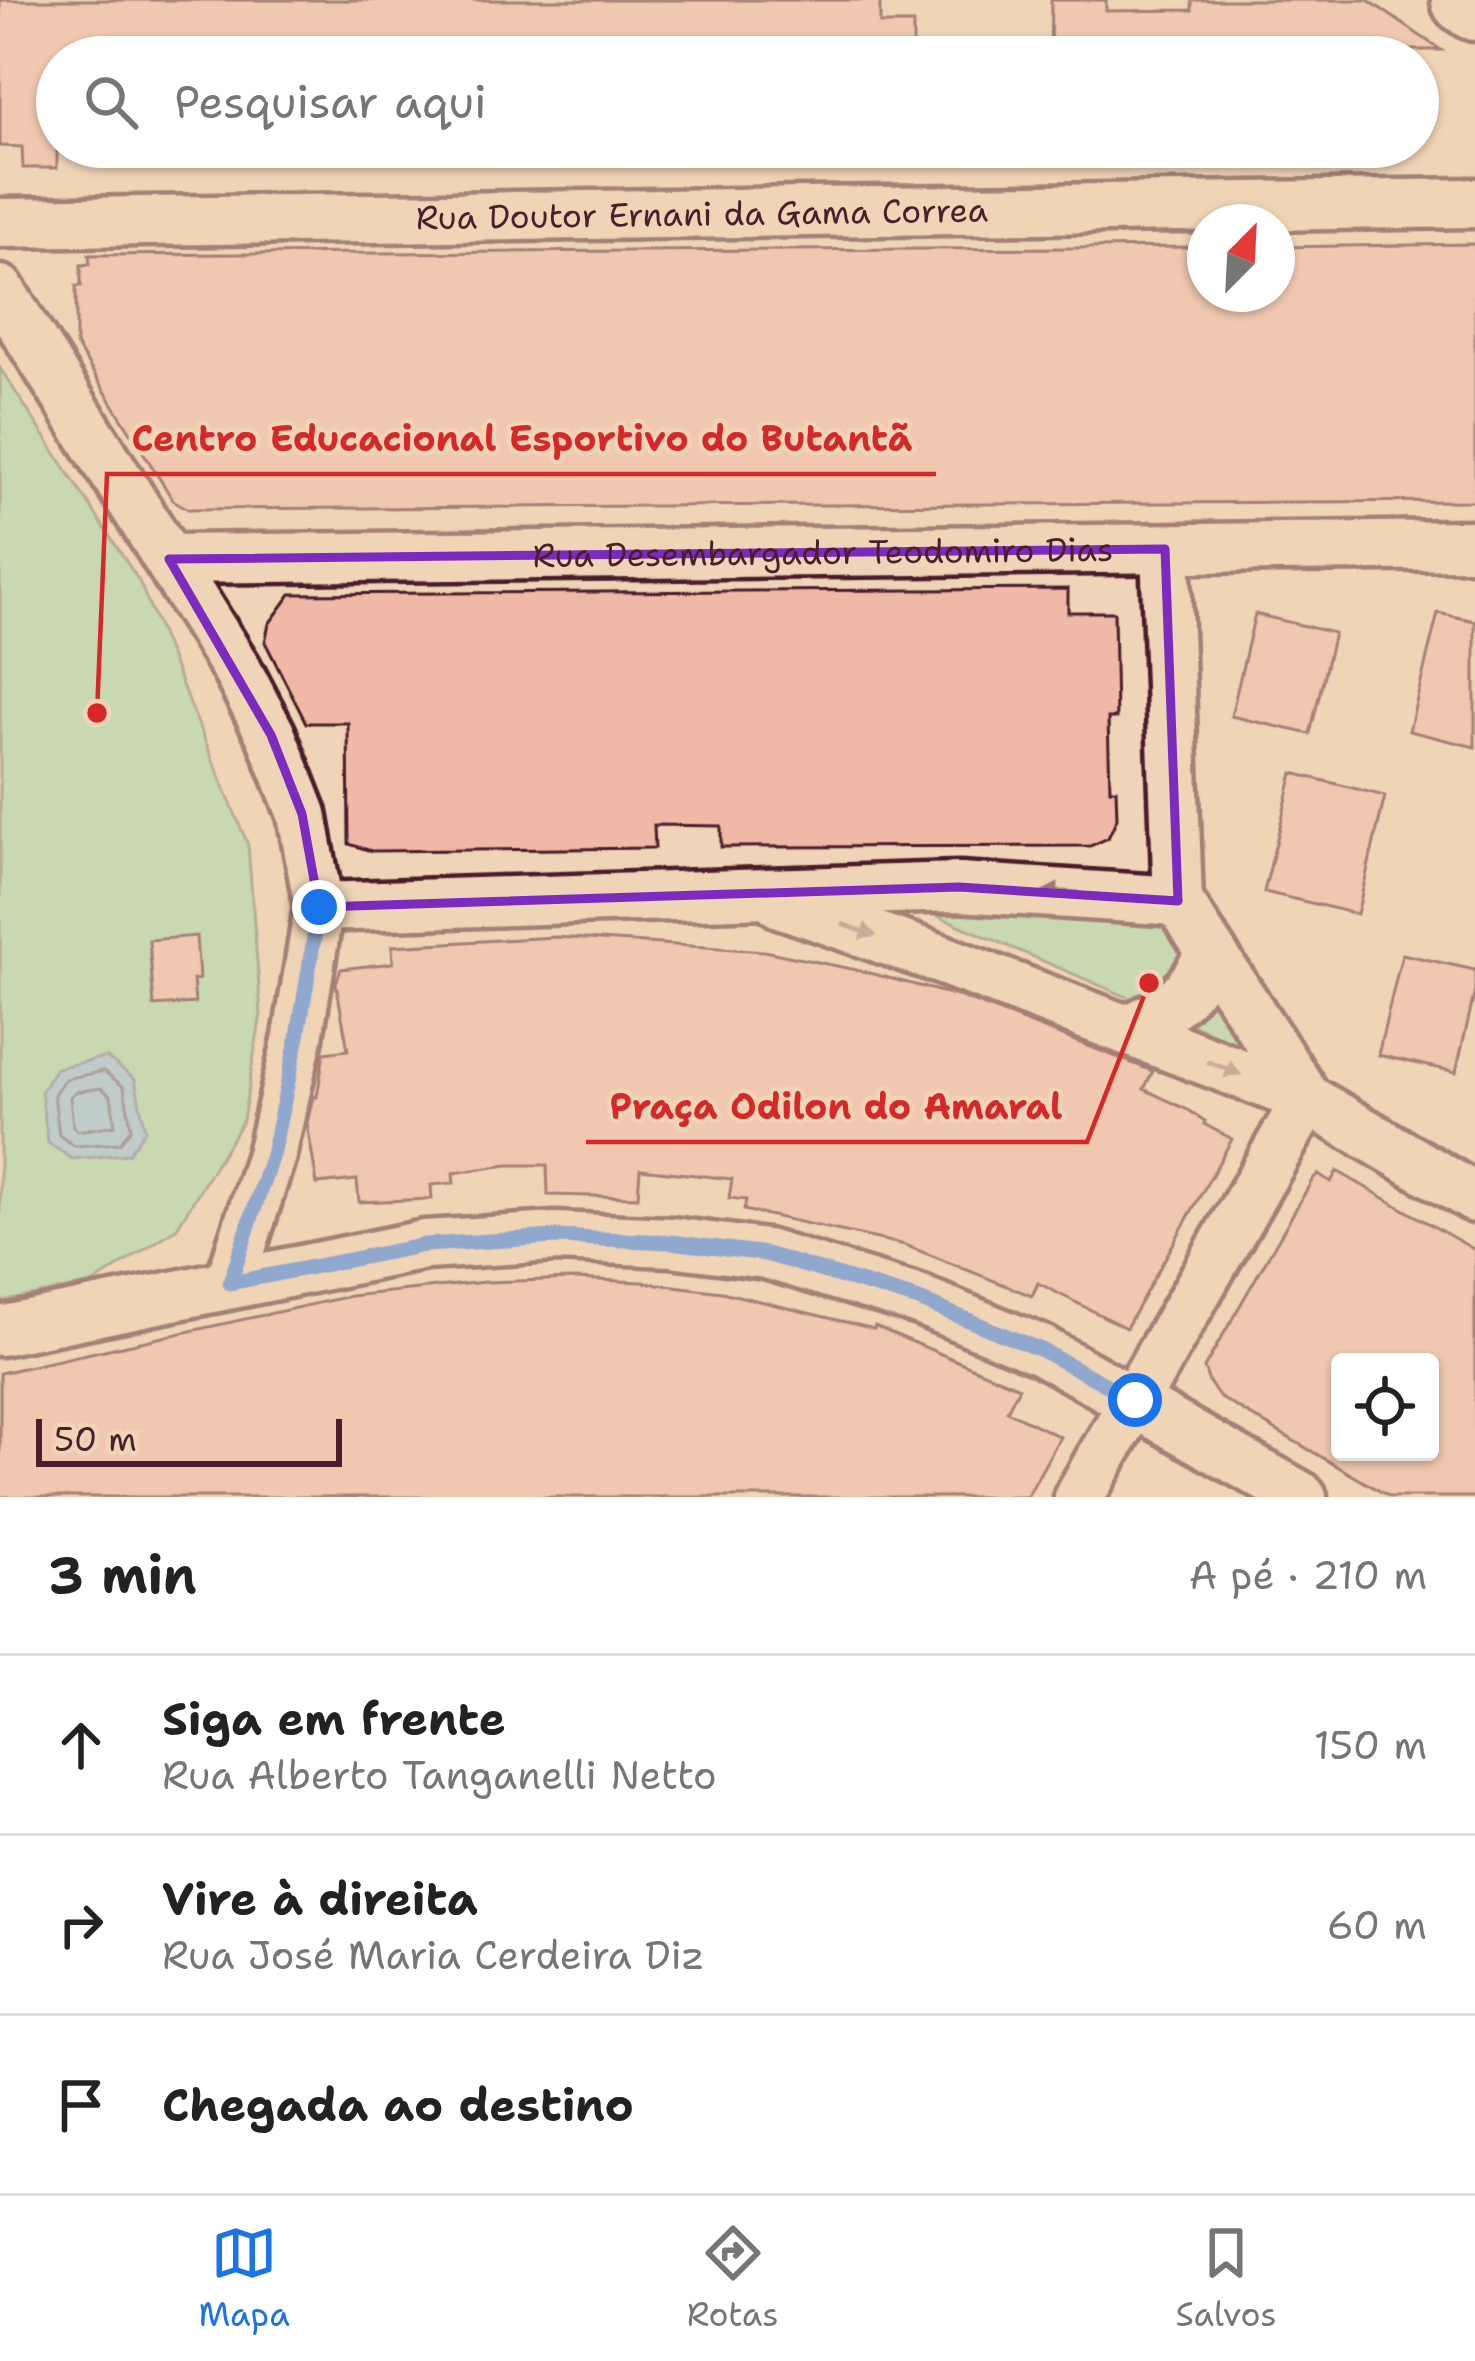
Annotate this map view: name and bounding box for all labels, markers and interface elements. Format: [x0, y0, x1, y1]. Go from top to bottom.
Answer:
search box [36, 36, 1439, 168]
icon: search [78, 69, 144, 135]
text: Pesquisar aqui [174, 72, 487, 132]
street label: Rua Doutor Ernani da Gama Correa [415, 188, 988, 240]
north arrow [1187, 204, 1295, 312]
callout: Centro Educacional Esportivo do Butantã [107, 402, 936, 474]
text: Centro Educacional Esportivo do Butantã [132, 414, 913, 463]
street label: Rua Desembargador Teodomiro Dias [532, 527, 1113, 578]
route end [292, 880, 346, 934]
one-way arrow [1041, 882, 1079, 901]
one-way arrow [842, 922, 878, 940]
one-way arrow [1207, 1059, 1243, 1078]
callout: Praça Odilon do Amaral [586, 1070, 1087, 1142]
text: Praça Odilon do Amaral [610, 1082, 1062, 1131]
map controls [1331, 1353, 1439, 1461]
button: locate [1331, 1353, 1439, 1461]
route start [1108, 1373, 1162, 1427]
scale bar [36, 1413, 342, 1466]
text: 50 m [54, 1417, 137, 1462]
text: 3 min [48, 1541, 197, 1609]
text: A pé · 210 m [1189, 1549, 1427, 1601]
text: Siga em frente [162, 1689, 506, 1749]
icon: ahead [48, 1712, 114, 1778]
text: 150 m [1314, 1719, 1427, 1771]
text: Rua Alberto Tanganelli Netto [162, 1749, 717, 1801]
text: Vire à direita [162, 1869, 478, 1929]
icon: right [48, 1892, 114, 1958]
text: 60 m [1327, 1899, 1427, 1951]
text: Rua José Maria Cerdeira Diz [162, 1929, 704, 1981]
icon: arrive [48, 2072, 114, 2138]
text: Chegada ao destino [162, 2075, 634, 2135]
tab: Mapa [198, 2220, 290, 2337]
tab: Rotas [687, 2220, 779, 2337]
tab: Salvos [1176, 2220, 1277, 2337]

